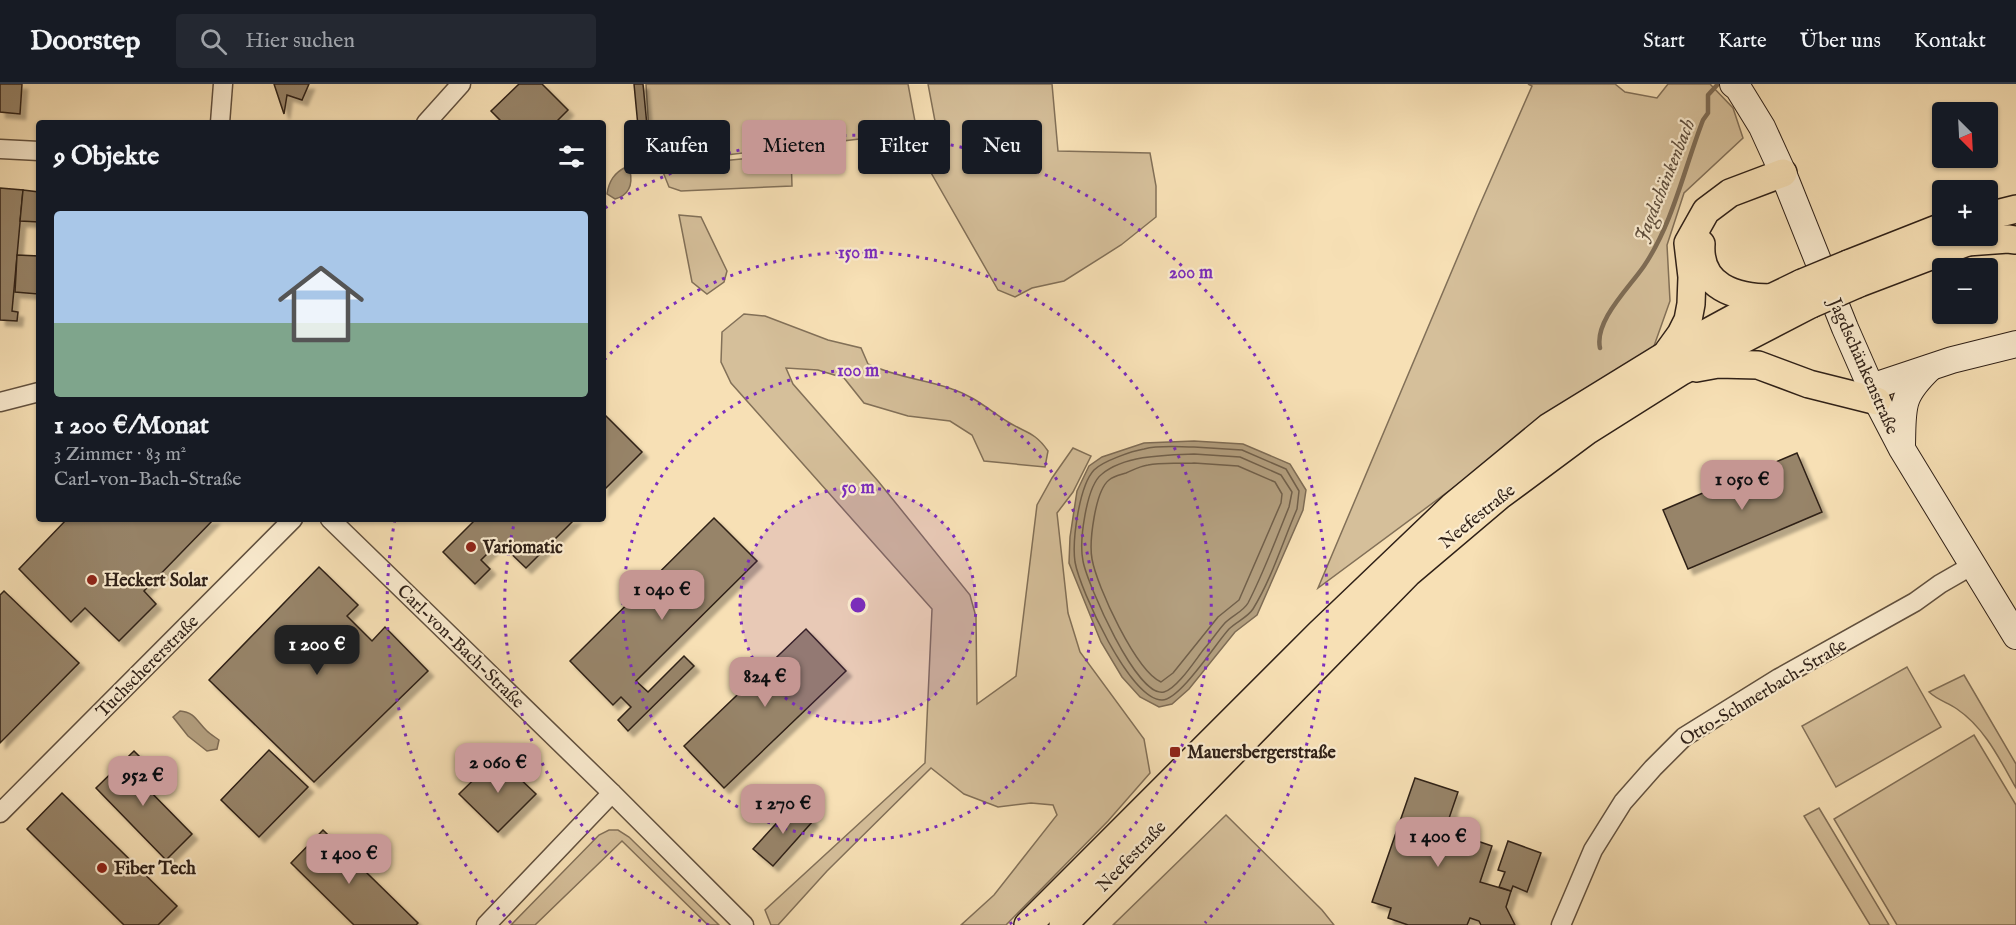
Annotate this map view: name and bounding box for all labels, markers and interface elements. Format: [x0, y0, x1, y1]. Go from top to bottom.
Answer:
search box [176, 14, 596, 68]
text: Doorstep [30, 24, 140, 59]
icon: search [197, 25, 230, 58]
text: Hier suchen [245, 27, 355, 55]
text: Start [1643, 28, 1685, 55]
text: Karte [1718, 28, 1767, 55]
text: Über uns [1800, 28, 1881, 55]
text: Kontakt [1914, 28, 1986, 55]
north arrow [1932, 102, 1998, 168]
map controls [1932, 102, 1998, 324]
water label: Jagdschänkenbach [1629, 115, 1702, 246]
chip: Kaufen [624, 120, 730, 174]
chip: Mieten [742, 120, 846, 174]
chip: Filter [858, 120, 950, 174]
chip: Neu [962, 120, 1042, 174]
text: 9 Objekte [54, 140, 159, 173]
icon: filters [555, 140, 588, 173]
button: + [1932, 180, 1998, 246]
text: 150 m [838, 242, 878, 265]
icon: home [267, 250, 375, 358]
button: − [1932, 258, 1998, 324]
text: 200 m [1169, 262, 1213, 285]
street label: Jagdschänkenstraße [1821, 293, 1903, 438]
text: 100 m [837, 360, 879, 383]
text: 1 200 €/Monat [54, 409, 209, 442]
text: 3 Zimmer · 83 m² [54, 442, 186, 467]
pin: 1 050 € [1687, 460, 1797, 511]
text: Carl-von-Bach-Straße [54, 467, 241, 492]
text: 1 050 € [1715, 467, 1769, 492]
text: 50 m [841, 477, 875, 500]
street label: Neefestraße [1435, 480, 1520, 555]
place label: Variomatic [482, 537, 563, 560]
marker: Variomatic [464, 540, 478, 554]
place label: Heckert Solar [104, 570, 208, 593]
pin: 1 040 € [607, 570, 717, 621]
marker: Heckert Solar [85, 573, 99, 587]
text: 1 040 € [633, 577, 691, 602]
street label: Carl-von-Bach-Straße [391, 580, 529, 714]
centre of rings [848, 595, 868, 615]
street label: Tuchschererstraße [92, 611, 204, 723]
pin: 1 200 € [262, 625, 372, 676]
text: 1 200 € [289, 632, 345, 657]
street label: Otto-Schmerbach-Straße [1676, 634, 1852, 752]
pin: 824 € [723, 657, 807, 708]
text: 824 € [743, 664, 787, 689]
place label: Mauersbergerstraße [1187, 742, 1337, 765]
pin: 2 060 € [443, 743, 553, 794]
marker: Mauersbergerstraße [1168, 745, 1182, 759]
text: 2 060 € [469, 750, 527, 775]
pin: 952 € [101, 756, 185, 807]
text: 952 € [122, 763, 164, 788]
pin: 1 270 € [728, 784, 838, 835]
text: 1 270 € [755, 791, 811, 816]
street label: Neefestraße [1092, 816, 1172, 898]
pin: 1 400 € [1383, 817, 1493, 868]
text: 1 400 € [1409, 824, 1467, 849]
pin: 1 400 € [294, 834, 404, 885]
text: 1 400 € [320, 841, 378, 866]
place label: Fiber Tech [114, 858, 196, 881]
marker: Fiber Tech [95, 861, 109, 875]

